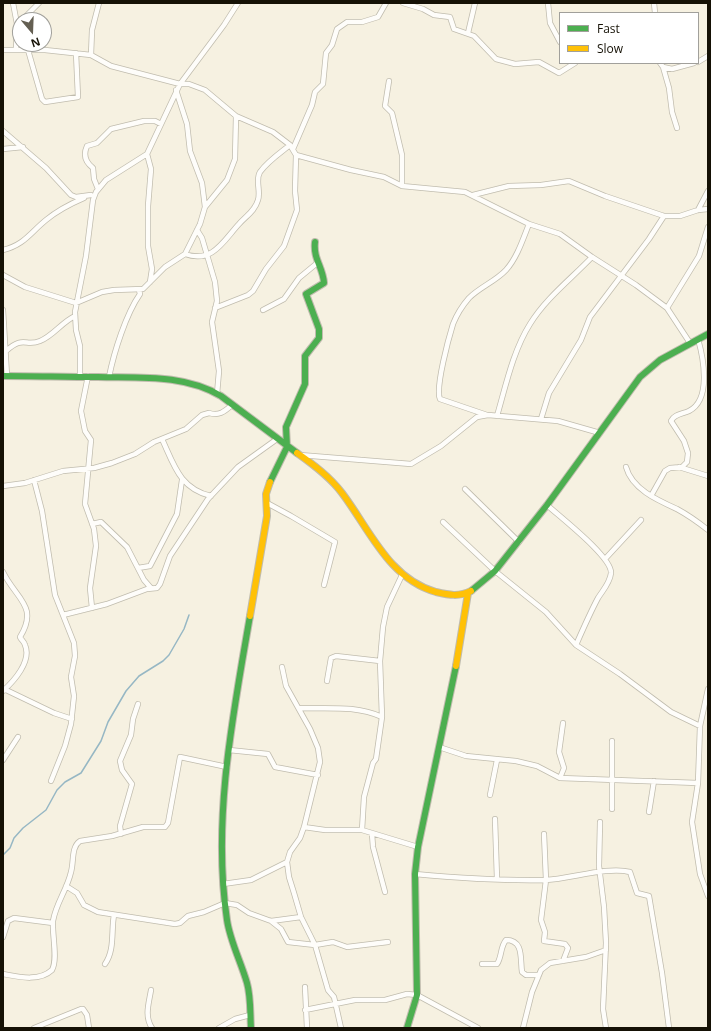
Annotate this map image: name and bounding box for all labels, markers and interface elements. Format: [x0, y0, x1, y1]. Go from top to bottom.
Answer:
north arrow [12, 12, 52, 52]
legend [559, 12, 699, 64]
text: Fast [597, 20, 620, 37]
text: N [29, 34, 42, 51]
text: Slow [597, 40, 623, 57]

